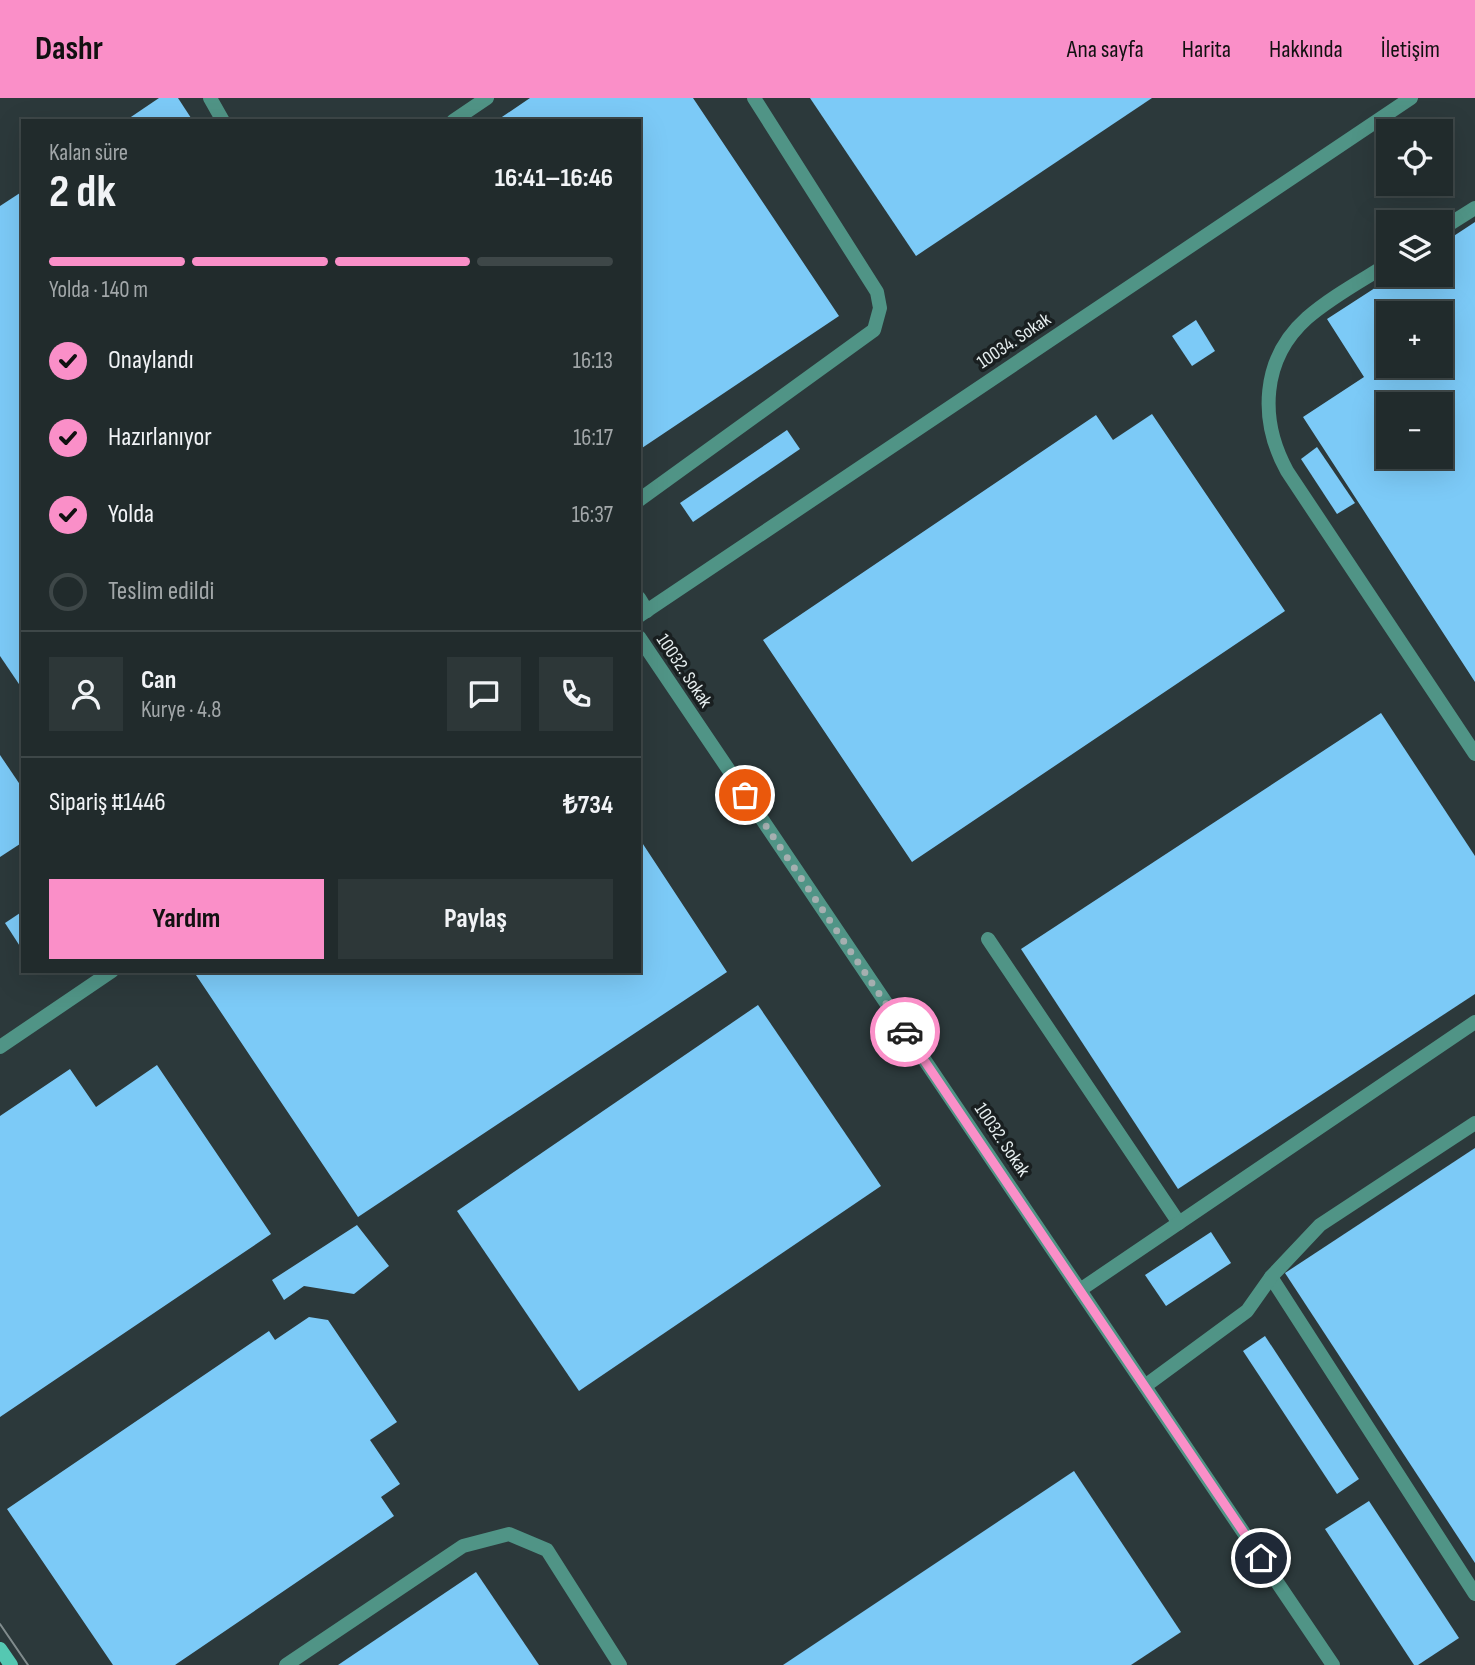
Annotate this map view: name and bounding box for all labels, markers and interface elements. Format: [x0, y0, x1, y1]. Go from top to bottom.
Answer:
text: Dashr [35, 29, 103, 69]
text: Ana sayfa [1067, 35, 1144, 64]
text: Harita [1182, 35, 1231, 64]
text: Hakkında [1269, 35, 1343, 64]
text: İletişim [1381, 35, 1440, 64]
map controls [1376, 119, 1453, 469]
button: locate [1376, 119, 1453, 196]
text: Kalan süre [49, 139, 128, 167]
text: 16:41–16:46 [495, 163, 613, 194]
text: 2 dk [49, 165, 116, 220]
button: layers [1376, 210, 1453, 287]
text: Yolda · 140 m [49, 276, 148, 304]
button: + [1376, 301, 1453, 378]
street label: 10034. Sokak [973, 308, 1056, 374]
icon: check [49, 342, 87, 380]
text: Onaylandı [108, 345, 193, 376]
text: 16:13 [573, 347, 613, 375]
button: − [1376, 392, 1453, 469]
icon: check [49, 419, 87, 457]
text: Hazırlanıyor [108, 422, 212, 453]
text: 16:17 [573, 424, 613, 452]
icon: check [49, 496, 87, 534]
text: Yolda [108, 499, 154, 530]
text: 16:37 [572, 501, 613, 529]
text: Teslim edildi [108, 576, 214, 607]
street label: 10032. Sokak [651, 630, 717, 713]
button: person [49, 657, 123, 731]
button: chat [447, 657, 521, 731]
button: phone [539, 657, 613, 731]
text: Can [141, 665, 176, 696]
text: Kurye · 4.8 [141, 696, 221, 724]
pin [715, 765, 775, 825]
icon: bag [726, 776, 764, 814]
text: Sipariş #1446 [49, 787, 166, 818]
text: ₺734 [563, 790, 613, 821]
button: Yardım [49, 879, 324, 959]
button: Paylaş [338, 879, 613, 959]
courier [870, 997, 940, 1067]
icon: car [886, 1013, 924, 1051]
street label: 10032. Sokak [969, 1099, 1035, 1182]
pin [1231, 1528, 1291, 1588]
icon: home [1242, 1539, 1280, 1577]

